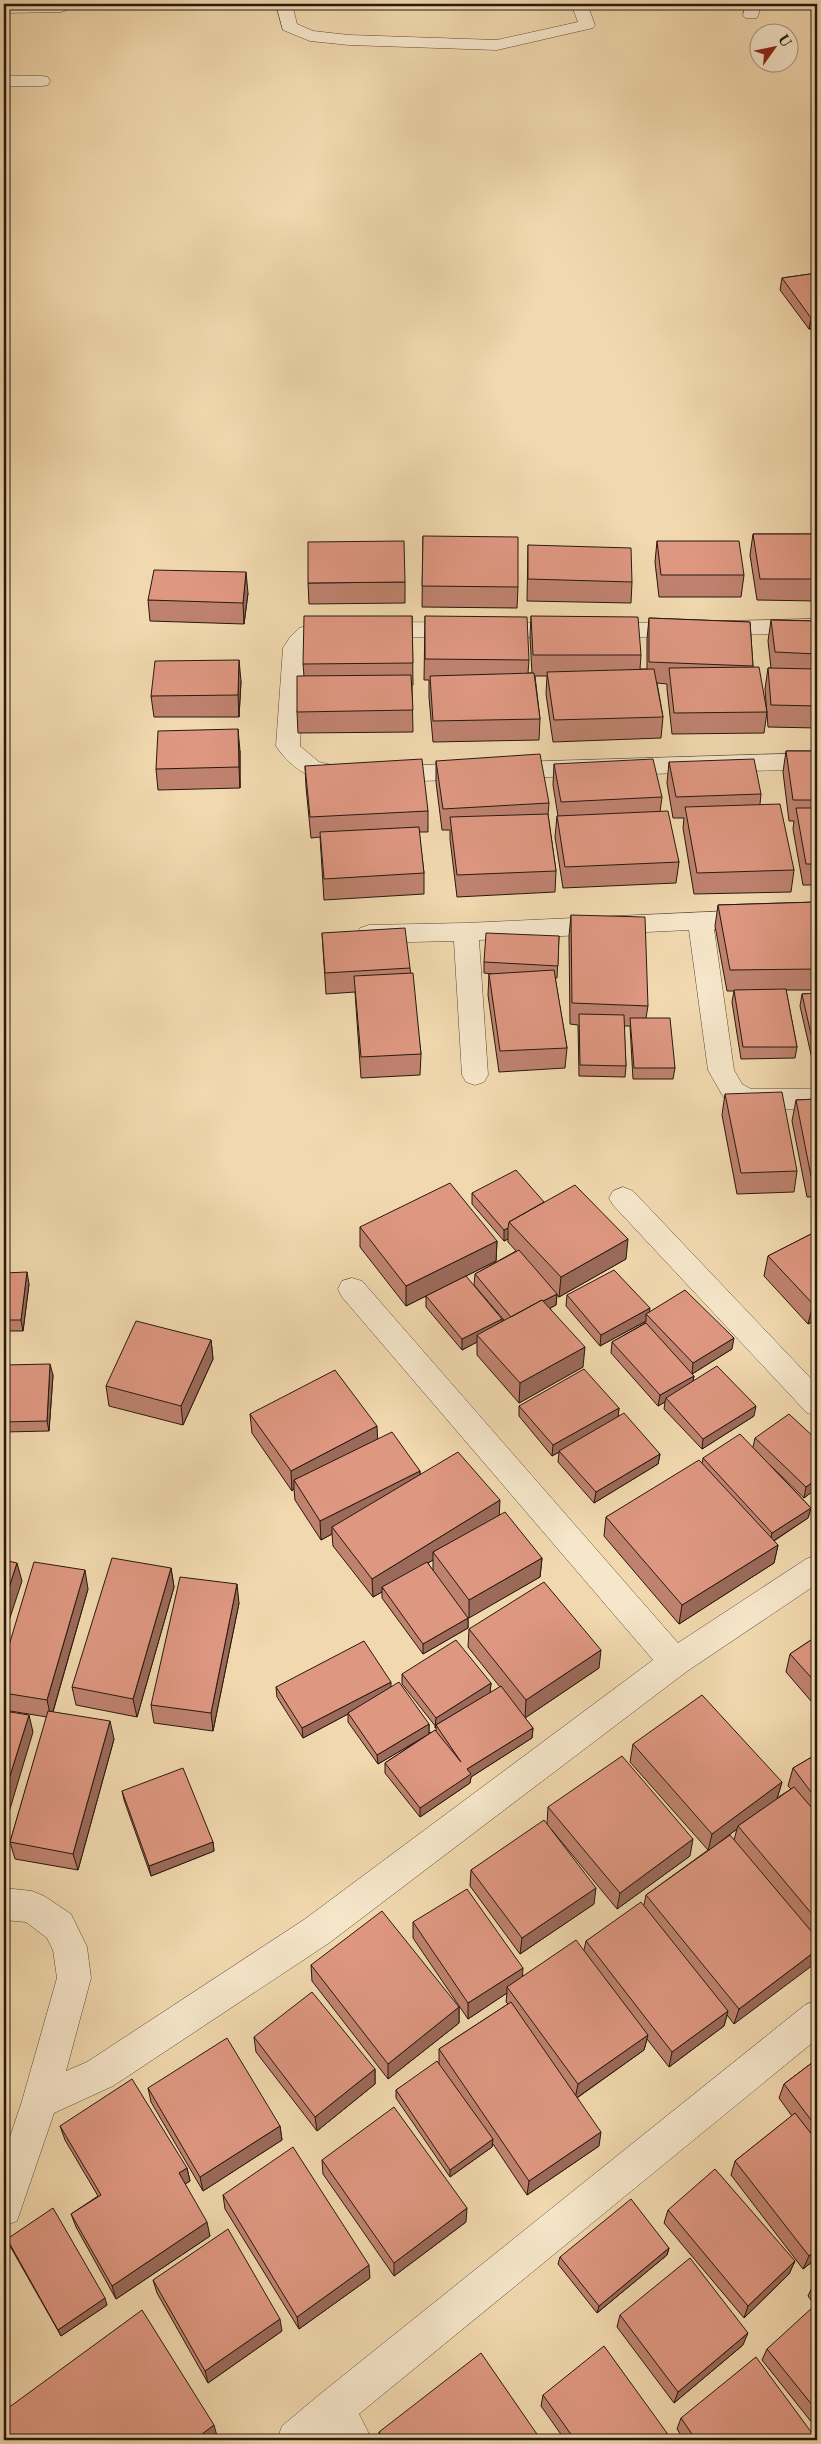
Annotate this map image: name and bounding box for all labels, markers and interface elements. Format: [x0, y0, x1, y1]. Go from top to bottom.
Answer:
north arrow [748, 22, 798, 72]
text: U [774, 31, 796, 51]

